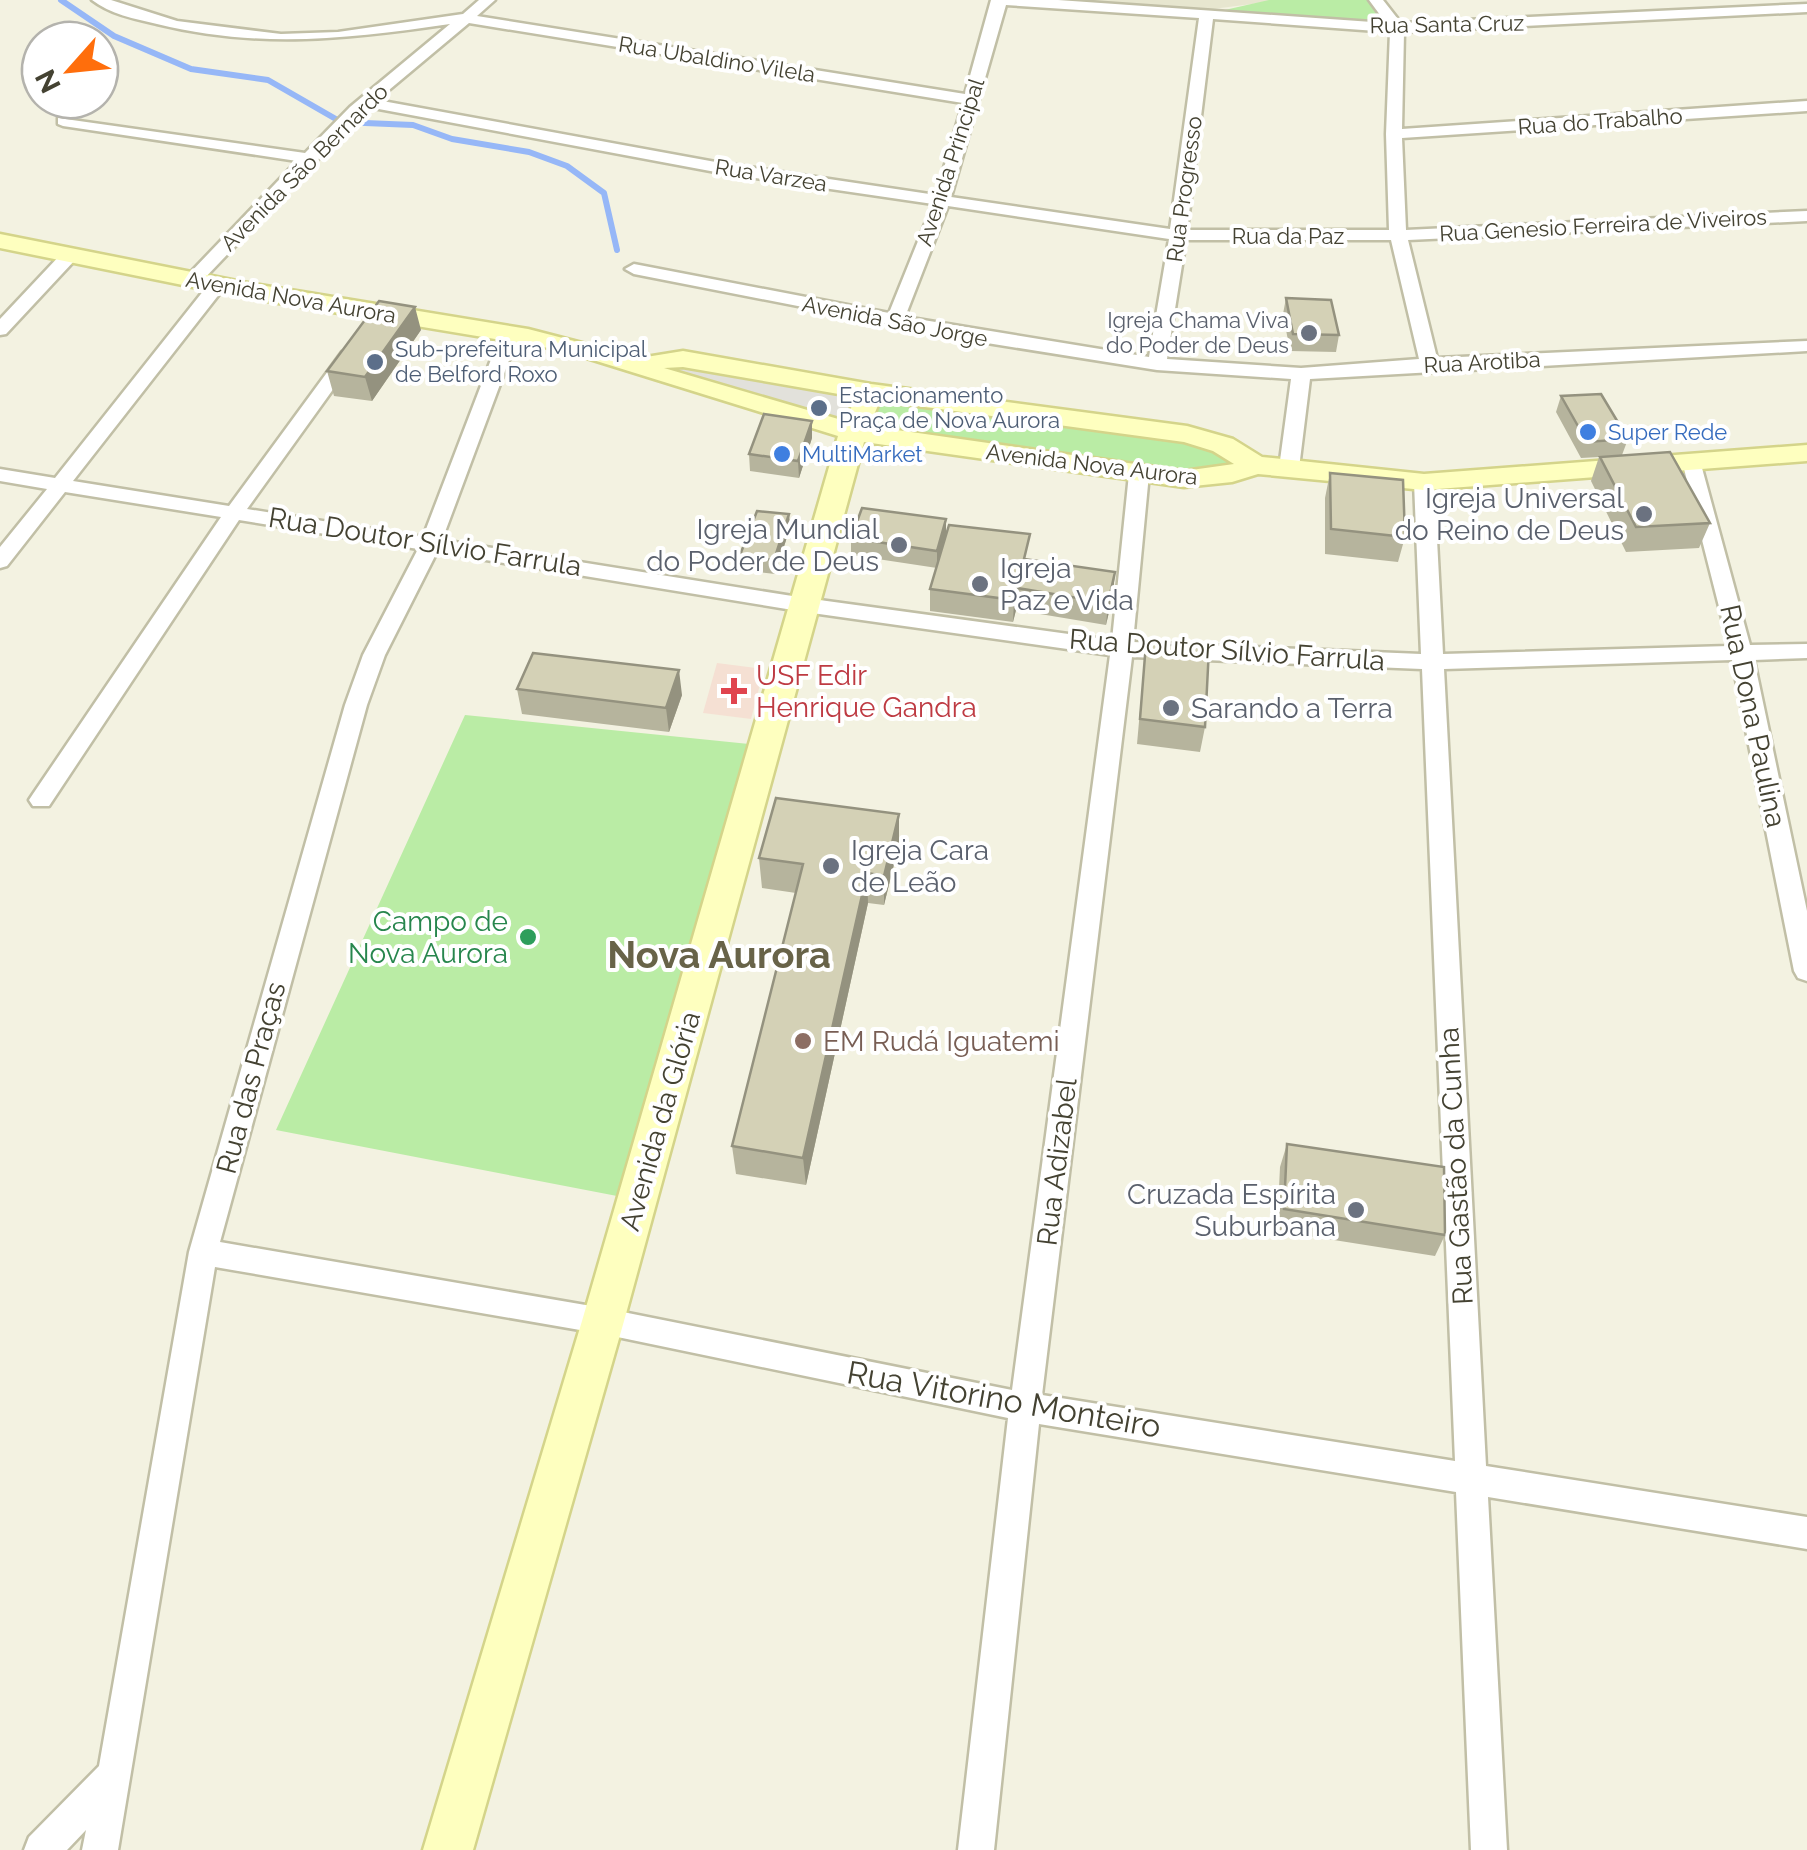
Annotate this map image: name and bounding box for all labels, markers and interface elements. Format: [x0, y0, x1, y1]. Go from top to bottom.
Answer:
street label: Rua Santa Cruz [1369, 10, 1525, 38]
north arrow [20, 20, 120, 120]
street label: Rua Ubaldino Vilela [617, 31, 817, 87]
text: N [29, 64, 68, 98]
street label: Avenida Principal [911, 75, 989, 249]
street label: Avenida São Bernardo [215, 78, 393, 256]
street label: Rua do Trabalho [1517, 102, 1683, 140]
street label: Rua Progresso [1161, 114, 1207, 264]
street label: Rua Varzea [713, 153, 829, 197]
street label: Rua Genesio Ferreira de Viveiros [1439, 203, 1767, 247]
street label: Rua da Paz [1232, 223, 1344, 249]
street label: Avenida Nova Aurora [184, 266, 398, 328]
street label: Avenida São Jorge [800, 290, 990, 352]
place label: Igreja Chama Viva do Poder de Deus [1106, 307, 1289, 358]
marker: Igreja Chama Viva do Poder de Deus [1298, 322, 1320, 344]
place label: Sub-prefeitura Municipal de Belford Roxo [395, 336, 647, 387]
street label: Rua Arotiba [1423, 346, 1541, 378]
marker: Sub-prefeitura Municipal de Belford Roxo [364, 351, 386, 373]
place label: Estacionamento Praça de Nova Aurora [839, 382, 1060, 433]
marker: Estacionamento Praça de Nova Aurora [808, 397, 830, 419]
place label: Super Rede [1608, 419, 1727, 445]
marker: Super Rede [1577, 421, 1599, 443]
street label: Avenida Nova Aurora [985, 438, 1199, 490]
place label: MultiMarket [802, 441, 923, 467]
marker: MultiMarket [771, 443, 793, 465]
place label: Igreja Universal do Reino de Deus [1395, 482, 1624, 547]
street label: Rua Doutor Sílvio Farrula [266, 501, 584, 583]
marker: Igreja Universal do Reino de Deus [1633, 503, 1655, 525]
place label: Igreja Mundial do Poder de Deus [646, 513, 879, 578]
marker: Igreja Mundial do Poder de Deus [888, 534, 910, 556]
place label: Igreja Paz e Vida [1000, 552, 1134, 617]
marker: Igreja Paz e Vida [969, 573, 991, 595]
street label: Rua Dona Paulina [1713, 602, 1793, 830]
street label: Rua Doutor Sílvio Farrula [1068, 622, 1386, 678]
place label: USF Edir Henrique Gandra [756, 659, 977, 724]
marker: USF Edir Henrique Gandra [721, 678, 747, 704]
place label: Sarando a Terra [1191, 692, 1393, 725]
marker: Sarando a Terra [1160, 697, 1182, 719]
place label: Igreja Cara de Leão [851, 834, 989, 899]
marker: Igreja Cara de Leão [820, 855, 842, 877]
place label: Campo de Nova Aurora [348, 905, 508, 970]
marker: Campo de Nova Aurora [517, 926, 539, 948]
district label: Nova Aurora [607, 932, 831, 977]
street label: Rua das Praças [210, 979, 292, 1177]
street label: Avenida da Glória [613, 1008, 707, 1234]
place label: EM Rudá Iguatemi [823, 1025, 1060, 1058]
street label: Rua Gastão da Cunha [1432, 1026, 1480, 1306]
marker: EM Rudá Iguatemi [792, 1030, 814, 1052]
street label: Rua Adizabel [1030, 1076, 1084, 1248]
place label: Cruzada Espírita Suburbana [1127, 1178, 1336, 1243]
marker: Cruzada Espírita Suburbana [1345, 1199, 1367, 1221]
street label: Rua Vitorino Monteiro [844, 1353, 1164, 1445]

